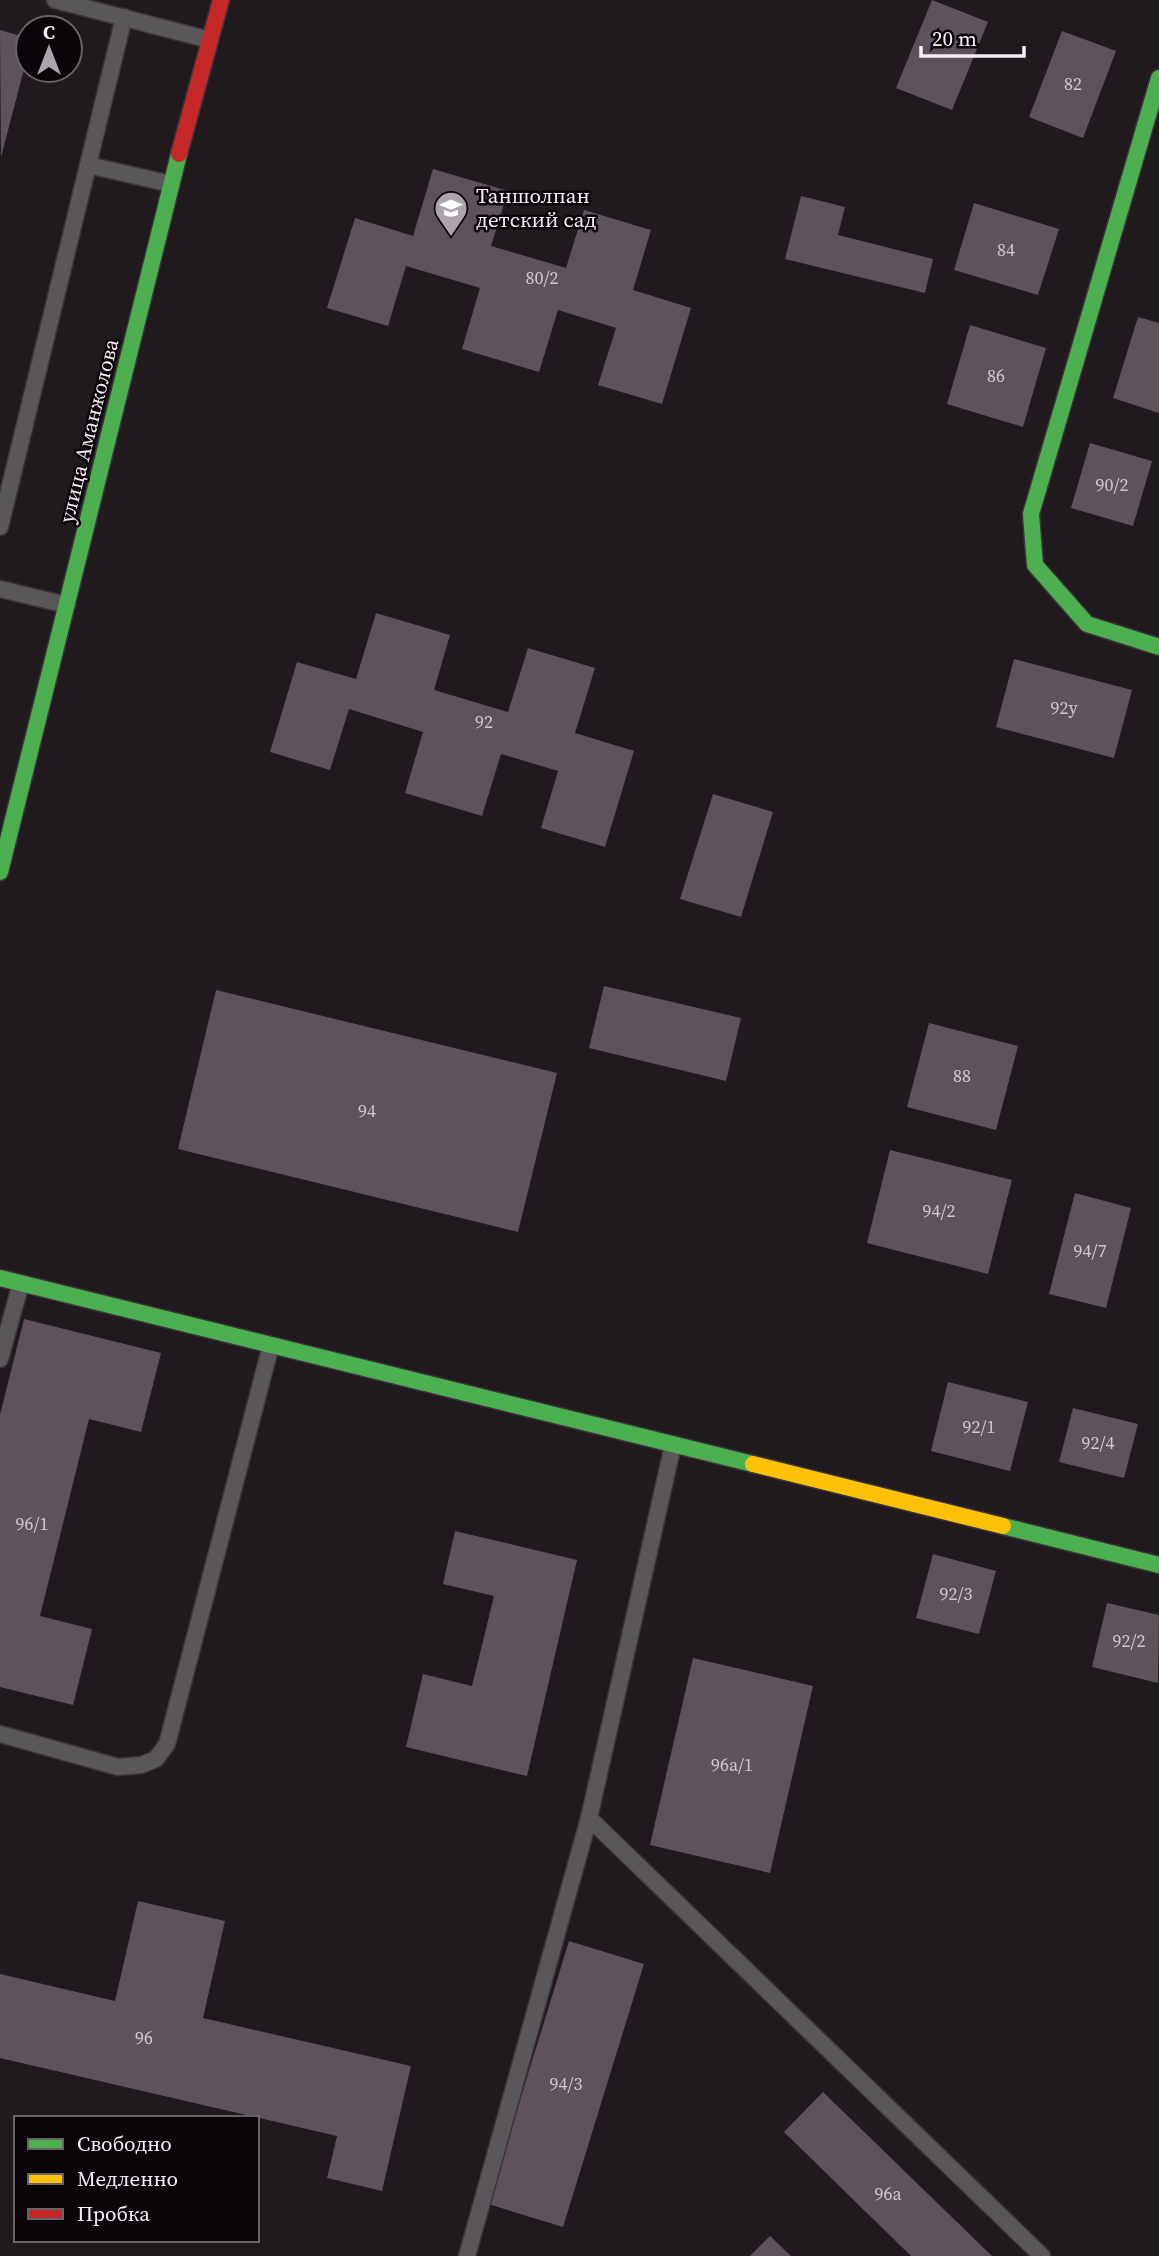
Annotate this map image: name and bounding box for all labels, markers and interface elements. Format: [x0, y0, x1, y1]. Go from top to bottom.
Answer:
north arrow [14, 14, 84, 84]
scale bar [921, 14, 1024, 58]
text: С [43, 19, 55, 45]
text: 20 m [932, 24, 977, 53]
house number: 82 [1064, 71, 1082, 96]
place label: Таншолпан детский сад [476, 181, 596, 234]
school or university icon: Таншолпан детский сад [432, 189, 470, 238]
house number: 84 [997, 237, 1015, 262]
house number: 80/2 [526, 265, 558, 290]
street label: улица Аманжолова [52, 335, 126, 526]
house number: 86 [987, 363, 1005, 388]
house number: 90/2 [1096, 472, 1128, 497]
house number: 92у [1050, 695, 1078, 720]
house number: 92 [475, 709, 493, 734]
house number: 88 [953, 1063, 971, 1088]
house number: 94 [358, 1098, 376, 1123]
house number: 94/2 [923, 1198, 955, 1223]
house number: 94/7 [1074, 1238, 1106, 1263]
house number: 92/1 [963, 1414, 995, 1439]
house number: 92/4 [1082, 1430, 1114, 1455]
house number: 96/1 [16, 1511, 48, 1536]
house number: 92/3 [940, 1581, 972, 1606]
house number: 92/2 [1113, 1628, 1145, 1653]
house number: 96а/1 [711, 1752, 753, 1777]
house number: 96 [135, 2025, 153, 2050]
house number: 94/3 [550, 2071, 582, 2096]
legend [14, 2116, 259, 2242]
text: Свободно [77, 2129, 172, 2158]
text: Медленно [77, 2164, 178, 2193]
house number: 96а [874, 2181, 902, 2206]
text: Пробка [77, 2199, 150, 2228]

